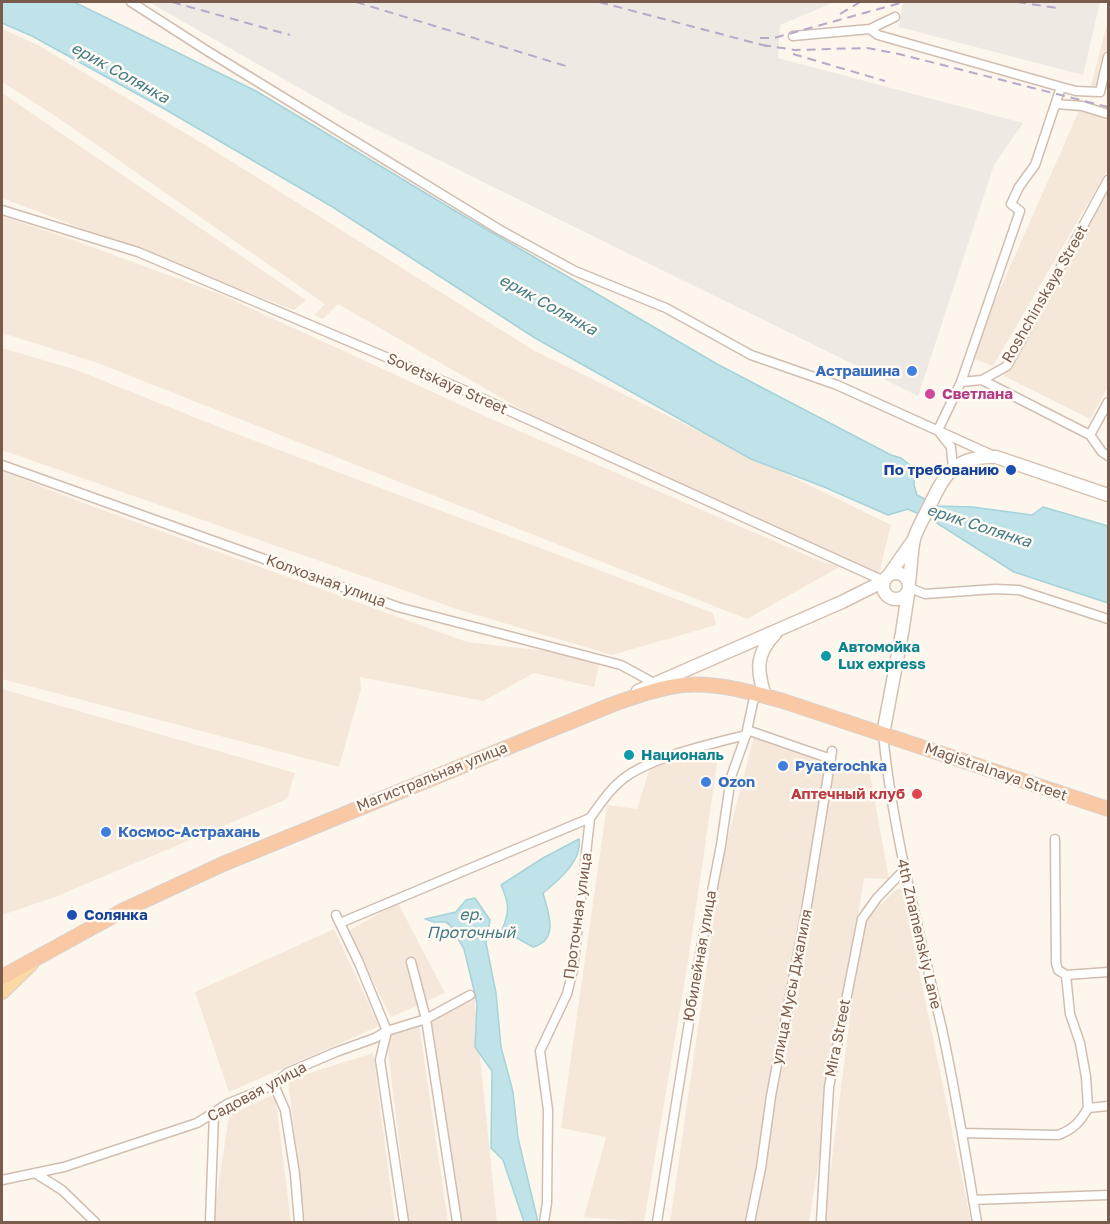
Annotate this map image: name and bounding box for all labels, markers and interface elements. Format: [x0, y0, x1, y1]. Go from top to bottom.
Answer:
water label: ерик Солянка [68, 38, 172, 108]
street label: Roshchinskaya Street [998, 222, 1092, 366]
water label: ерик Солянка [496, 270, 600, 340]
street label: Sovetskaya Street [384, 349, 510, 419]
place label: Астрашина [816, 362, 900, 380]
marker: Астрашина [905, 364, 919, 378]
place label: Светлана [942, 385, 1013, 403]
marker: Светлана [923, 387, 937, 401]
place label: По требованию [884, 461, 999, 479]
marker: По требованию [1004, 463, 1018, 477]
water label: ерик Солянка [924, 500, 1034, 552]
street label: Колхозная улица [263, 551, 389, 611]
place label: Автомойка Lux express [838, 638, 926, 673]
marker: Автомойка Lux express [819, 649, 833, 663]
street label: Магистральная улица [354, 738, 510, 816]
street label: Magistralnaya Street [922, 739, 1070, 805]
place label: Националь [641, 746, 724, 764]
marker: Националь [622, 748, 636, 762]
place label: Pyaterochka [795, 757, 887, 775]
marker: Pyaterochka [776, 759, 790, 773]
place label: Ozon [718, 773, 755, 791]
marker: Ozon [699, 775, 713, 789]
place label: Аптечный клуб [791, 785, 905, 803]
marker: Аптечный клуб [910, 787, 924, 801]
place label: Космос-Астрахань [118, 823, 260, 841]
marker: Космос-Астрахань [99, 825, 113, 839]
street label: Проточная улица [560, 852, 596, 980]
street label: 4th Znamenskiy Lane [893, 857, 945, 1011]
street label: Юбилейная улица [680, 889, 720, 1023]
water label: ер. Проточный [427, 905, 515, 943]
place label: Солянка [84, 906, 148, 924]
marker: Солянка [65, 908, 79, 922]
street label: улица Мусы Джалиля [768, 908, 816, 1066]
street label: Mira Street [822, 997, 854, 1079]
street label: Садовая улица [204, 1058, 310, 1126]

